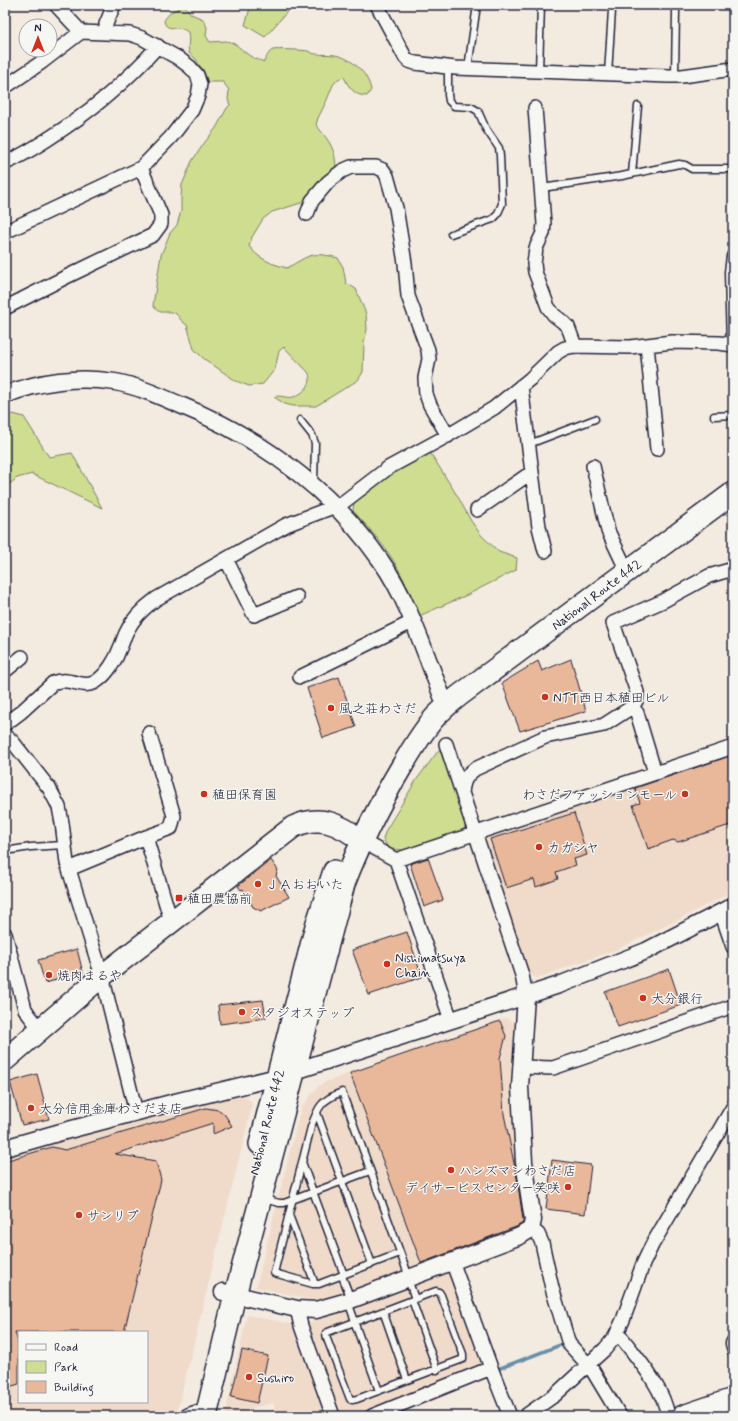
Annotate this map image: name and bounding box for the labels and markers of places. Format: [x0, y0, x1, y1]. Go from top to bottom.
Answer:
place label: NTT西日本稙田ビル [553, 690, 670, 707]
marker: NTT西日本稙田ビル [540, 692, 550, 702]
place label: 風之荘わさだ [339, 701, 417, 718]
marker: 風之荘わさだ [326, 703, 336, 713]
place label: 稙田保育園 [212, 787, 277, 804]
place label: わさだファッションモール [522, 787, 677, 804]
marker: 稙田保育園 [199, 789, 209, 799]
marker: わさだファッションモール [680, 789, 690, 799]
place label: カガシヤ [547, 840, 599, 857]
marker: カガシヤ [534, 842, 544, 852]
place label: ＪＡおおいた [266, 877, 343, 894]
marker: ＪＡおおいた [253, 879, 263, 889]
place label: 稙田農協前 [187, 891, 252, 908]
marker: 稙田農協前 [174, 893, 184, 903]
place label: Nishimatsuya Chain [395, 950, 467, 982]
marker: Nishimatsuya Chain [382, 959, 392, 969]
place label: 焼肉まるや [57, 968, 122, 985]
marker: 焼肉まるや [44, 970, 54, 980]
place label: 大分銀行 [651, 991, 703, 1008]
marker: 大分銀行 [638, 993, 648, 1003]
place label: スタジオステップ [250, 1005, 354, 1022]
marker: スタジオステップ [237, 1007, 247, 1017]
place label: 大分信用金庫わさだ支店 [39, 1101, 182, 1118]
marker: 大分信用金庫わさだ支店 [26, 1103, 36, 1113]
place label: ハンズマンわさだ店 [459, 1163, 576, 1180]
marker: ハンズマンわさだ店 [446, 1165, 456, 1175]
place label: デイサービスセンター笑咲 [405, 1180, 560, 1197]
marker: デイサービスセンター笑咲 [563, 1182, 573, 1192]
place label: サンリブ [87, 1208, 139, 1225]
marker: サンリブ [74, 1210, 84, 1220]
place label: Sushiro [257, 1370, 294, 1387]
marker: Sushiro [244, 1372, 254, 1382]

